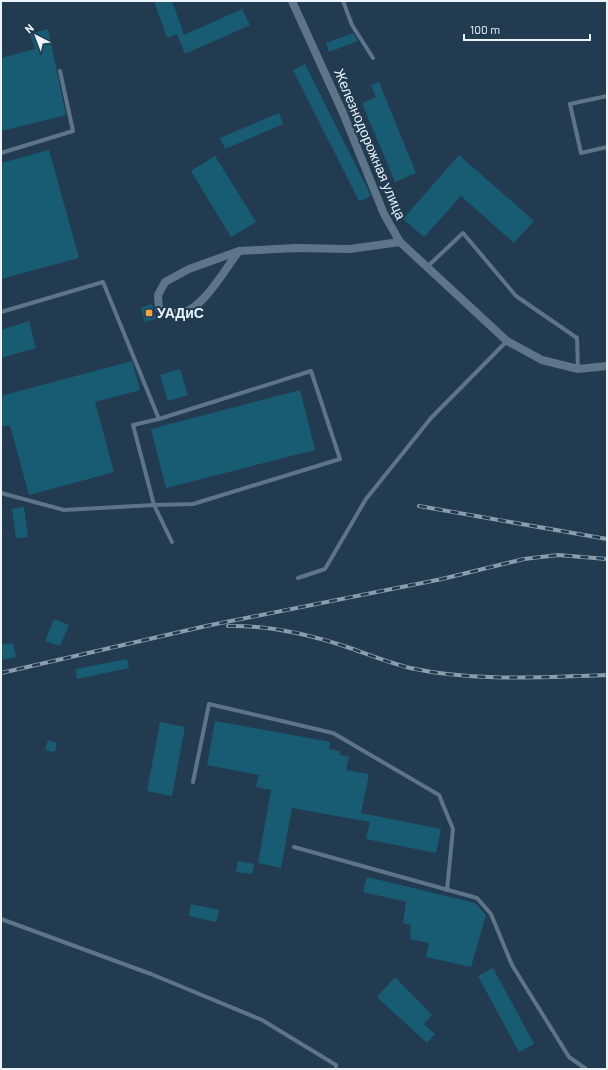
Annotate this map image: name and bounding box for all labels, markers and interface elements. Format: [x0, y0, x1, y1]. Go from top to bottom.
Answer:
north arrow [16, 16, 56, 56]
scale bar [464, 16, 590, 42]
text: N [22, 21, 36, 35]
text: 100 m [470, 22, 500, 36]
street label: Железнодорожная улица [331, 66, 410, 222]
place label: УАДиС [157, 304, 204, 321]
marker: УАДиС [144, 308, 154, 318]

